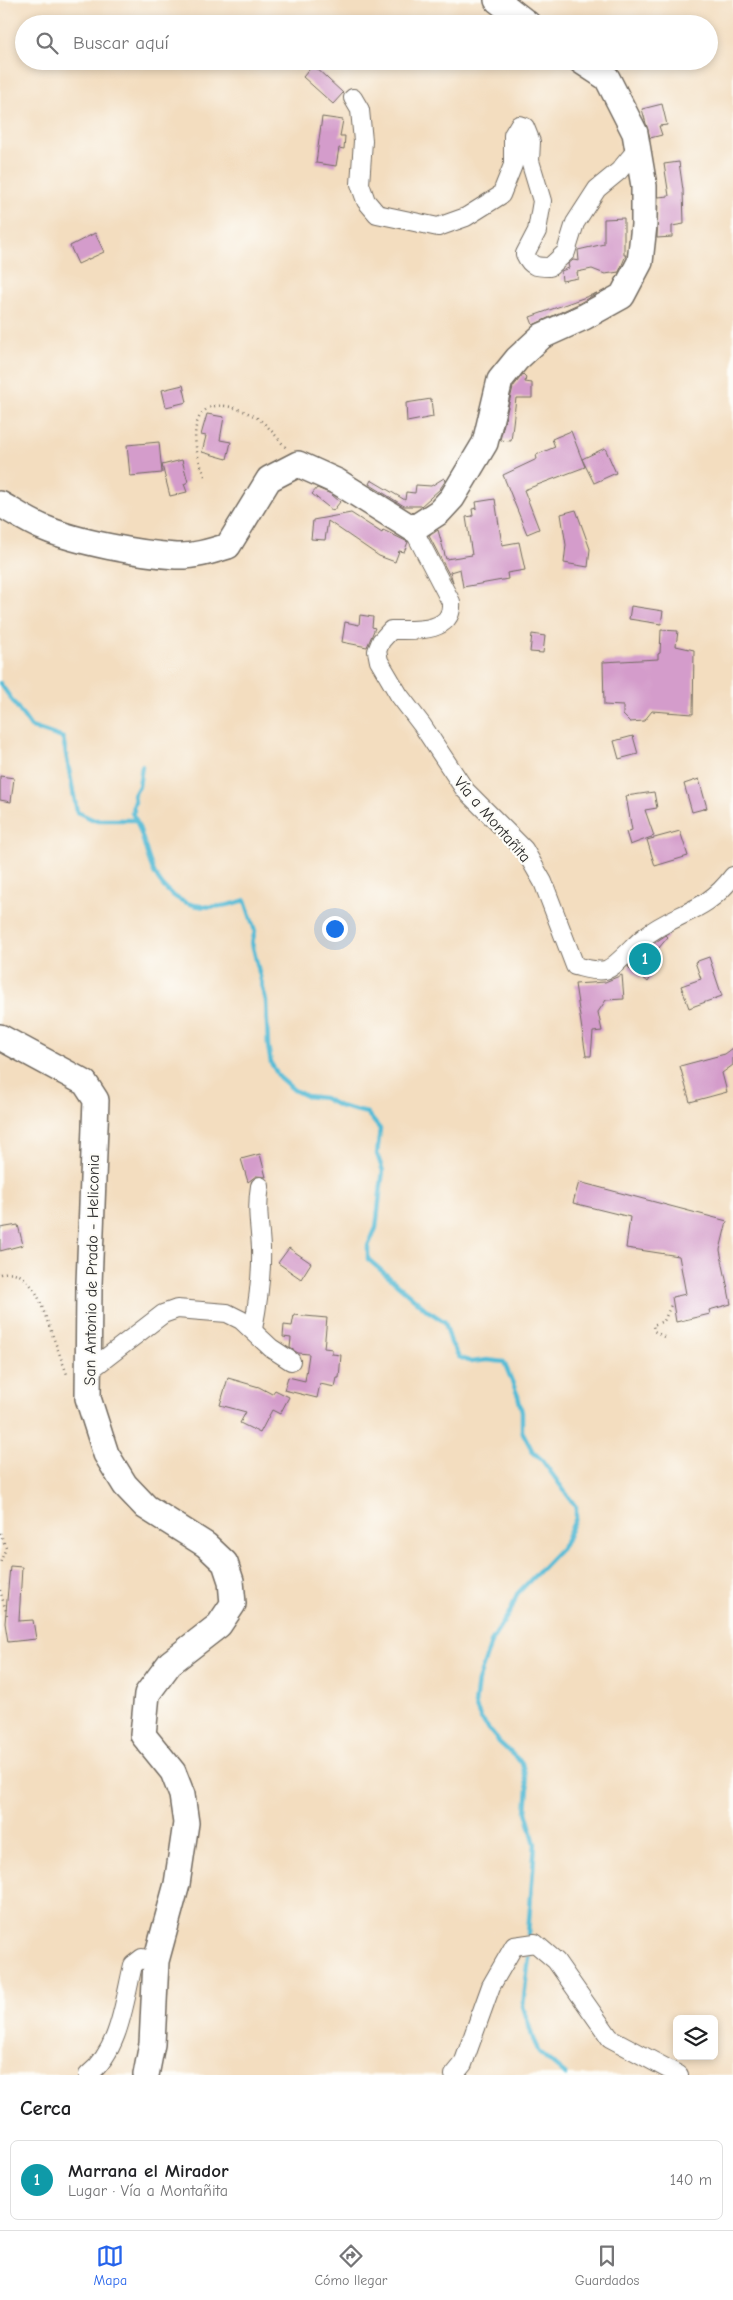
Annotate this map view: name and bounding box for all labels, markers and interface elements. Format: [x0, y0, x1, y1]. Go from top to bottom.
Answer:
search box [15, 15, 718, 70]
icon: search [33, 29, 61, 57]
text: Buscar aquí [73, 32, 169, 54]
street label: Vía a Montañita [450, 773, 534, 866]
your location [322, 916, 348, 942]
pin: 1 [629, 940, 661, 978]
street label: San Antonio de Prado - Heliconia [81, 1154, 103, 1386]
map controls [673, 2015, 718, 2060]
button: layers [673, 2015, 718, 2060]
text: Cerca [20, 2096, 71, 2120]
text: Marrana el Mirador [68, 2160, 229, 2182]
text: 1 [34, 2171, 40, 2189]
text: 140 m [670, 2171, 712, 2189]
text: Lugar · Vía a Montañita [68, 2182, 228, 2200]
tab: Mapa [94, 2242, 127, 2289]
tab: Cómo llegar [314, 2242, 387, 2289]
tab: Guardados [575, 2242, 639, 2289]

